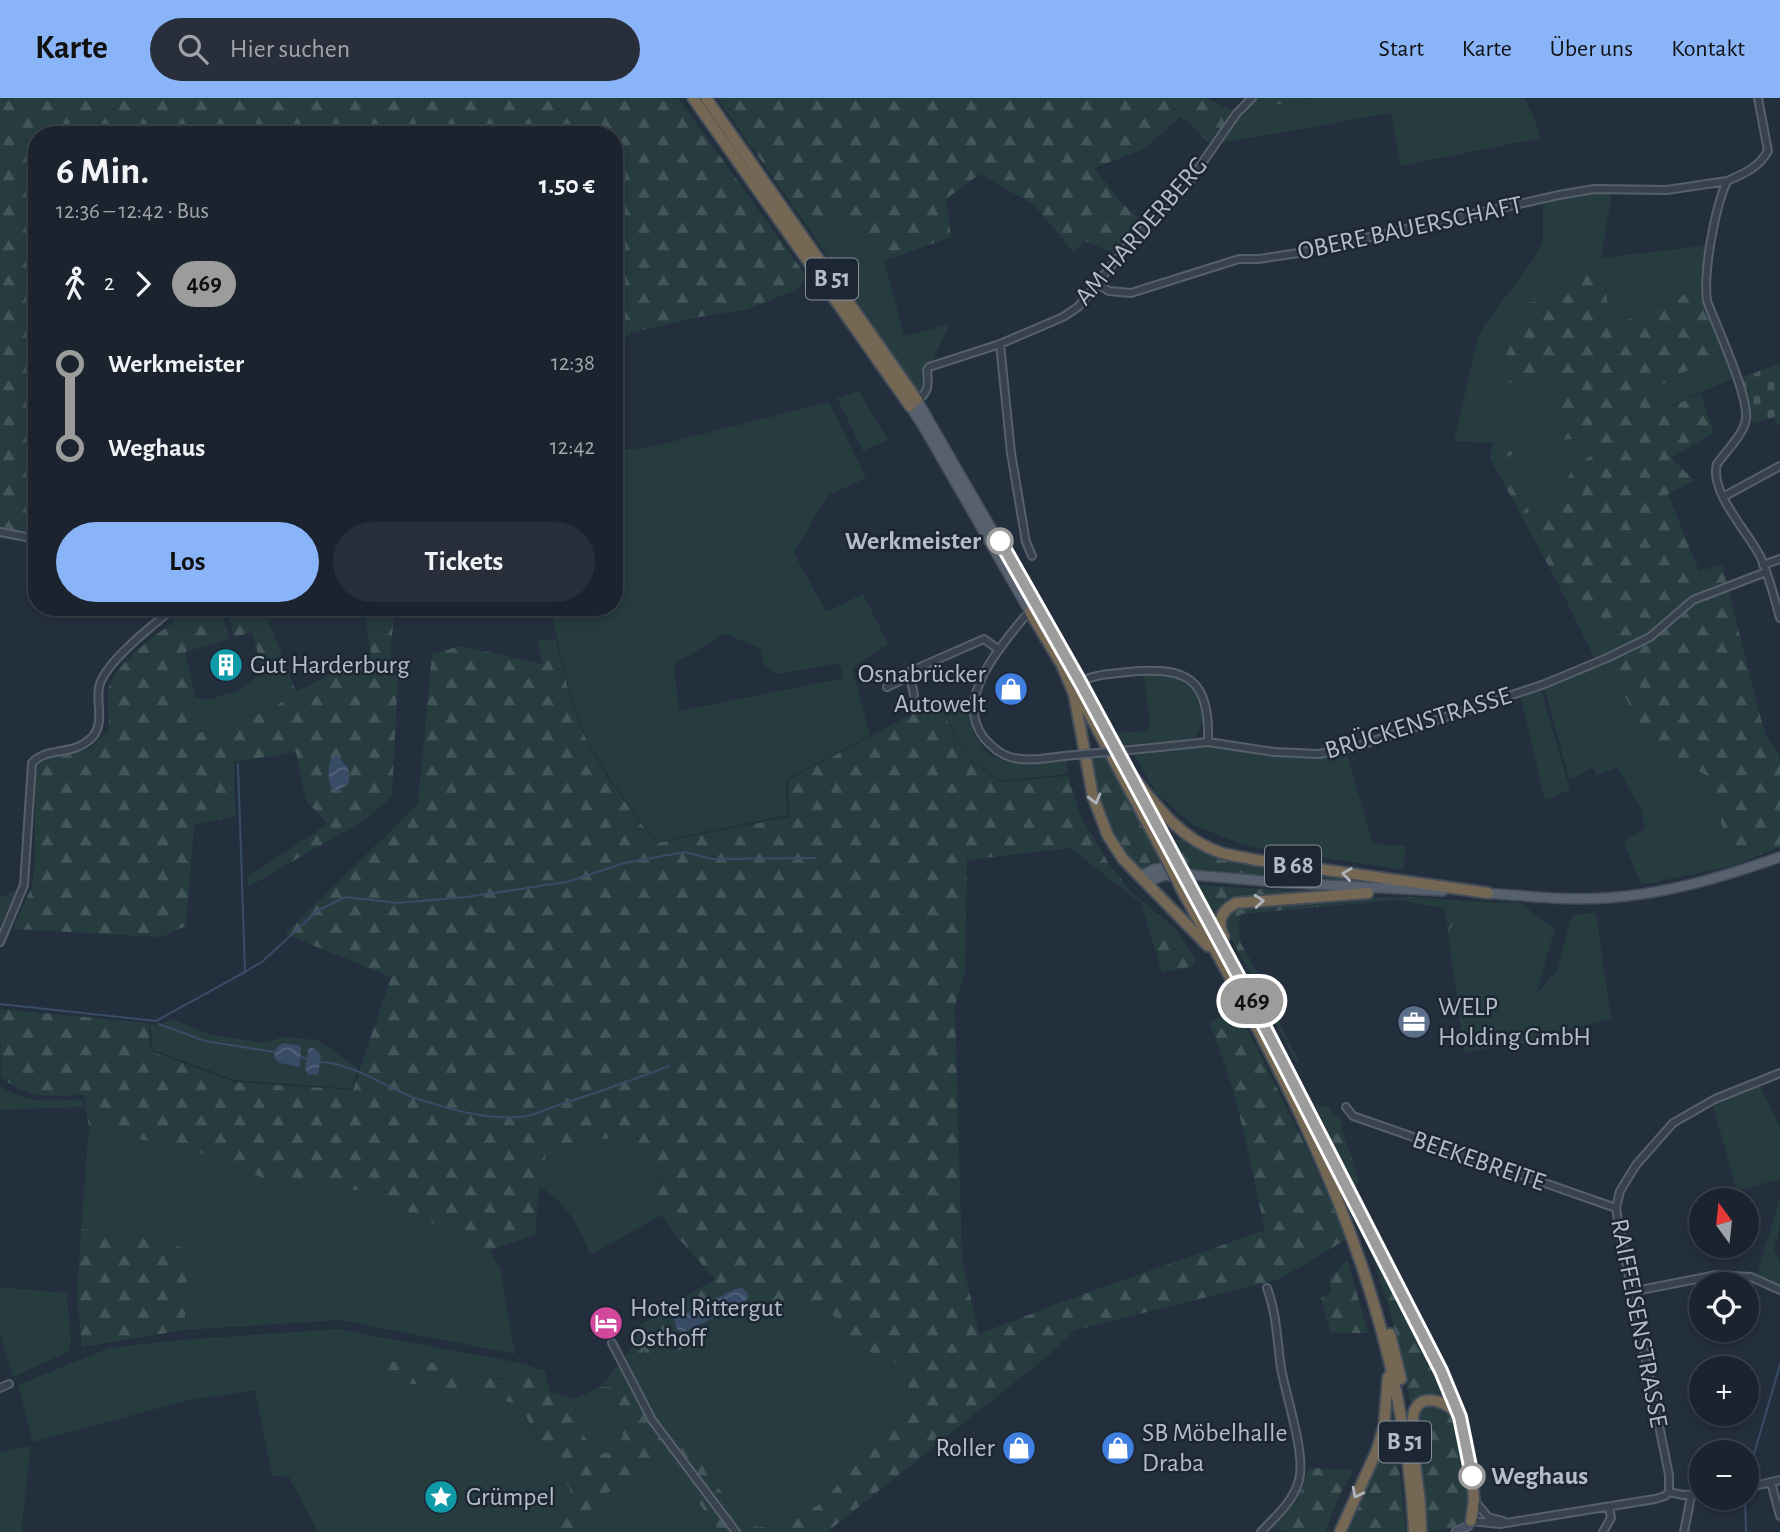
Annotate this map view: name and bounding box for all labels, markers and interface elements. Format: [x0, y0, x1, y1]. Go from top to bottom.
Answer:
search box [150, 18, 640, 81]
icon: search [174, 30, 212, 68]
text: Karte [35, 32, 108, 65]
text: Hier suchen [230, 36, 350, 62]
text: Start [1379, 37, 1424, 61]
text: Karte [1462, 37, 1512, 61]
text: Über uns [1550, 37, 1633, 61]
text: Kontakt [1671, 37, 1745, 61]
street label: AM HARDERBERG [1070, 152, 1212, 310]
text: 6 Min. [56, 153, 149, 191]
text: 1.50 € [539, 172, 595, 198]
street label: OBERE BAUERSCHAFT [1295, 191, 1525, 265]
text: 12:36 – 12:42 · Bus [56, 200, 209, 223]
road number: B 51 [806, 258, 858, 300]
icon: walk [56, 265, 94, 303]
icon: forward [124, 265, 162, 303]
text: 2 [104, 272, 114, 295]
text: 469 [186, 272, 222, 296]
text: Werkmeister [108, 351, 244, 377]
text: 12:38 [551, 352, 595, 375]
text: Weghaus [108, 435, 205, 461]
text: 12:42 [550, 436, 595, 459]
button: Los [56, 522, 319, 602]
button: Tickets [333, 522, 595, 602]
place label: Werkmeister [845, 528, 981, 554]
marker: Werkmeister [987, 528, 1013, 554]
building icon: Gut Harderburg [207, 646, 245, 684]
place label: Gut Harderburg [250, 652, 410, 678]
place label: Osnabrücker Autowelt [858, 661, 987, 717]
shop icon: Osnabrücker Autowelt [992, 670, 1030, 708]
street label: BRÜCKENSTRASSE [1321, 681, 1514, 764]
one-way arrow [1086, 793, 1101, 805]
road number: B 68 [1265, 846, 1321, 886]
one-way arrow [1341, 867, 1353, 882]
one-way arrow [1254, 894, 1265, 909]
line badge: 469 [1212, 978, 1292, 1024]
text: 469 [1234, 989, 1270, 1013]
place label: WELP Holding GmbH [1438, 994, 1591, 1050]
office icon: WELP Holding GmbH [1395, 1003, 1433, 1041]
street label: BEEKEBREITE [1409, 1126, 1549, 1196]
north arrow [1689, 1188, 1759, 1258]
map controls [1689, 1188, 1759, 1510]
street label: RAIFFEISENSTRASSE [1606, 1216, 1672, 1430]
button: locate [1689, 1272, 1759, 1342]
place label: Hotel Rittergut Osthoff [630, 1295, 782, 1351]
hotel icon: Hotel Rittergut Osthoff [587, 1304, 625, 1342]
button: + [1689, 1356, 1759, 1426]
place label: SB Möbelhalle Draba [1142, 1420, 1287, 1476]
road number: B 51 [1379, 1422, 1431, 1462]
shop icon: Roller [1000, 1429, 1038, 1467]
shop icon: SB Möbelhalle Draba [1099, 1429, 1137, 1467]
place label: Roller [936, 1435, 996, 1461]
button: − [1689, 1440, 1759, 1510]
marker: Weghaus [1459, 1463, 1485, 1489]
place label: Weghaus [1491, 1463, 1588, 1489]
place icon: Grümpel [422, 1478, 460, 1516]
place label: Grümpel [466, 1484, 555, 1510]
one-way arrow [1352, 1486, 1366, 1498]

